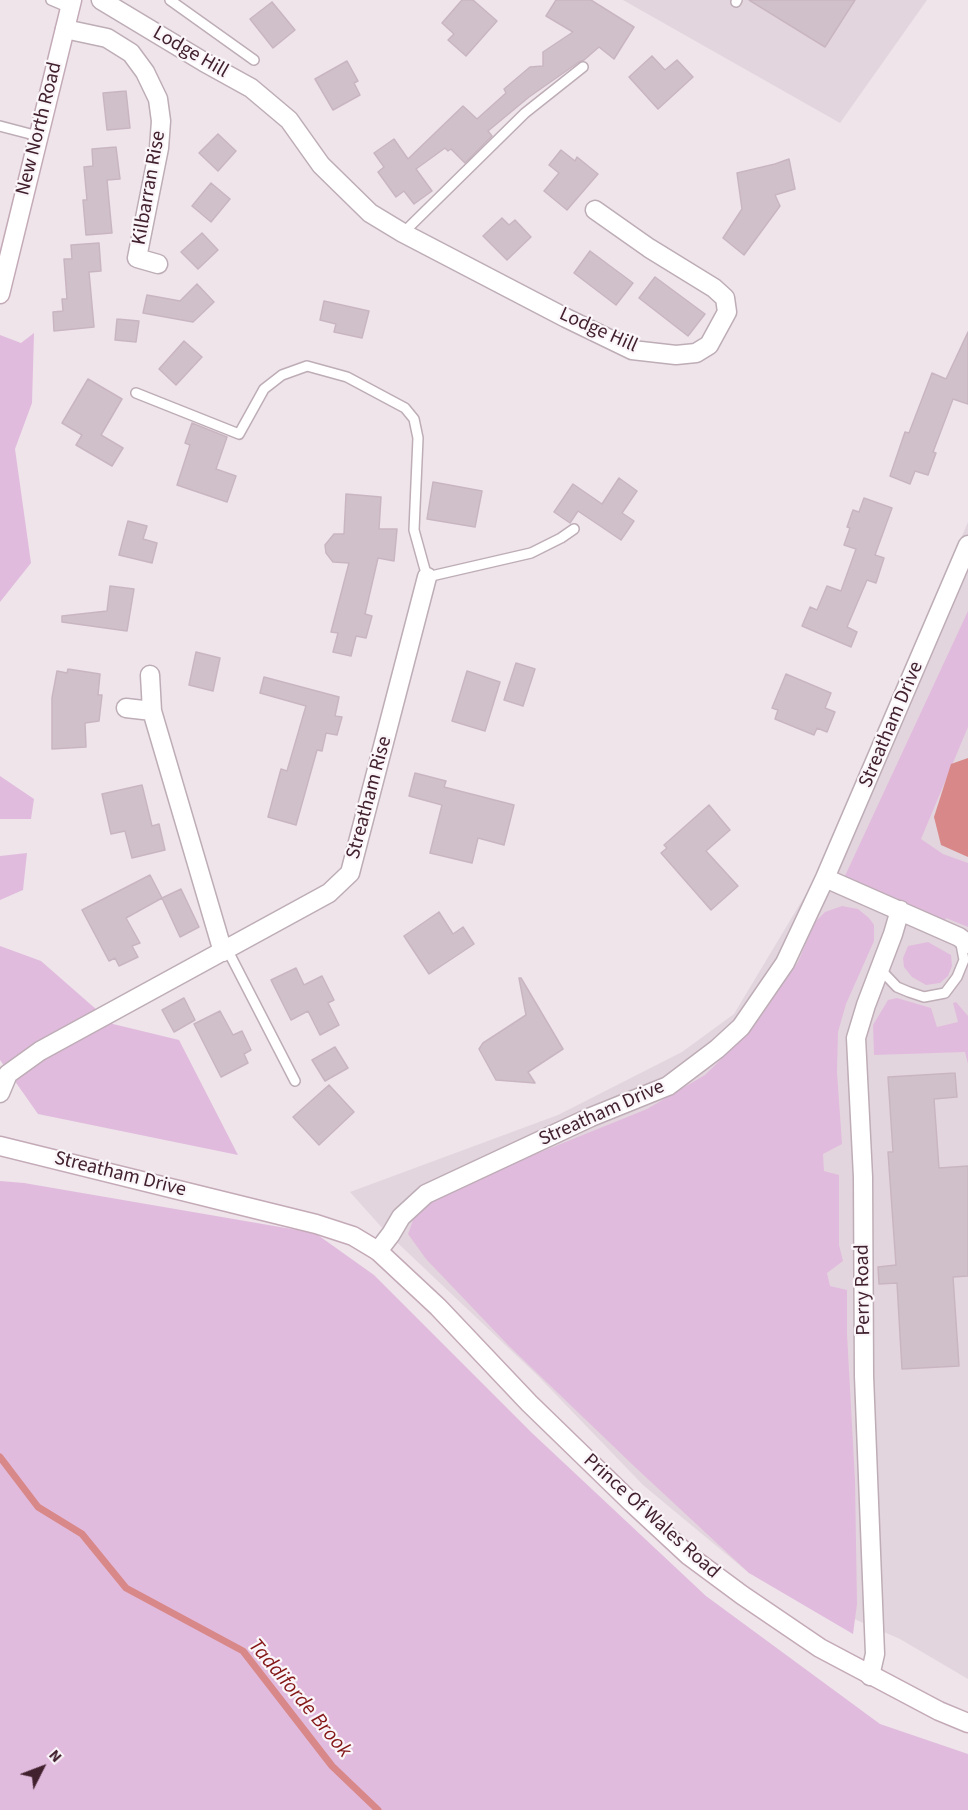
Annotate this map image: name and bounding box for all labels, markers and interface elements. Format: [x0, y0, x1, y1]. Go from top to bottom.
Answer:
street label: Lodge Hill [148, 22, 232, 84]
street label: New North Road [12, 60, 68, 198]
street label: Kilbarran Rise [128, 129, 172, 247]
street label: Lodge Hill [555, 303, 641, 359]
street label: Streatham Drive [855, 658, 929, 792]
street label: Streatham Rise [342, 734, 398, 862]
street label: Streatham Drive [536, 1076, 668, 1152]
street label: Streatham Drive [52, 1147, 188, 1203]
street label: Perry Road [851, 1244, 877, 1336]
street label: Prince Of Wales Road [578, 1449, 724, 1585]
water label: Taddiforde Brook [242, 1634, 356, 1764]
north arrow [12, 1738, 72, 1798]
text: N [44, 1745, 67, 1767]

